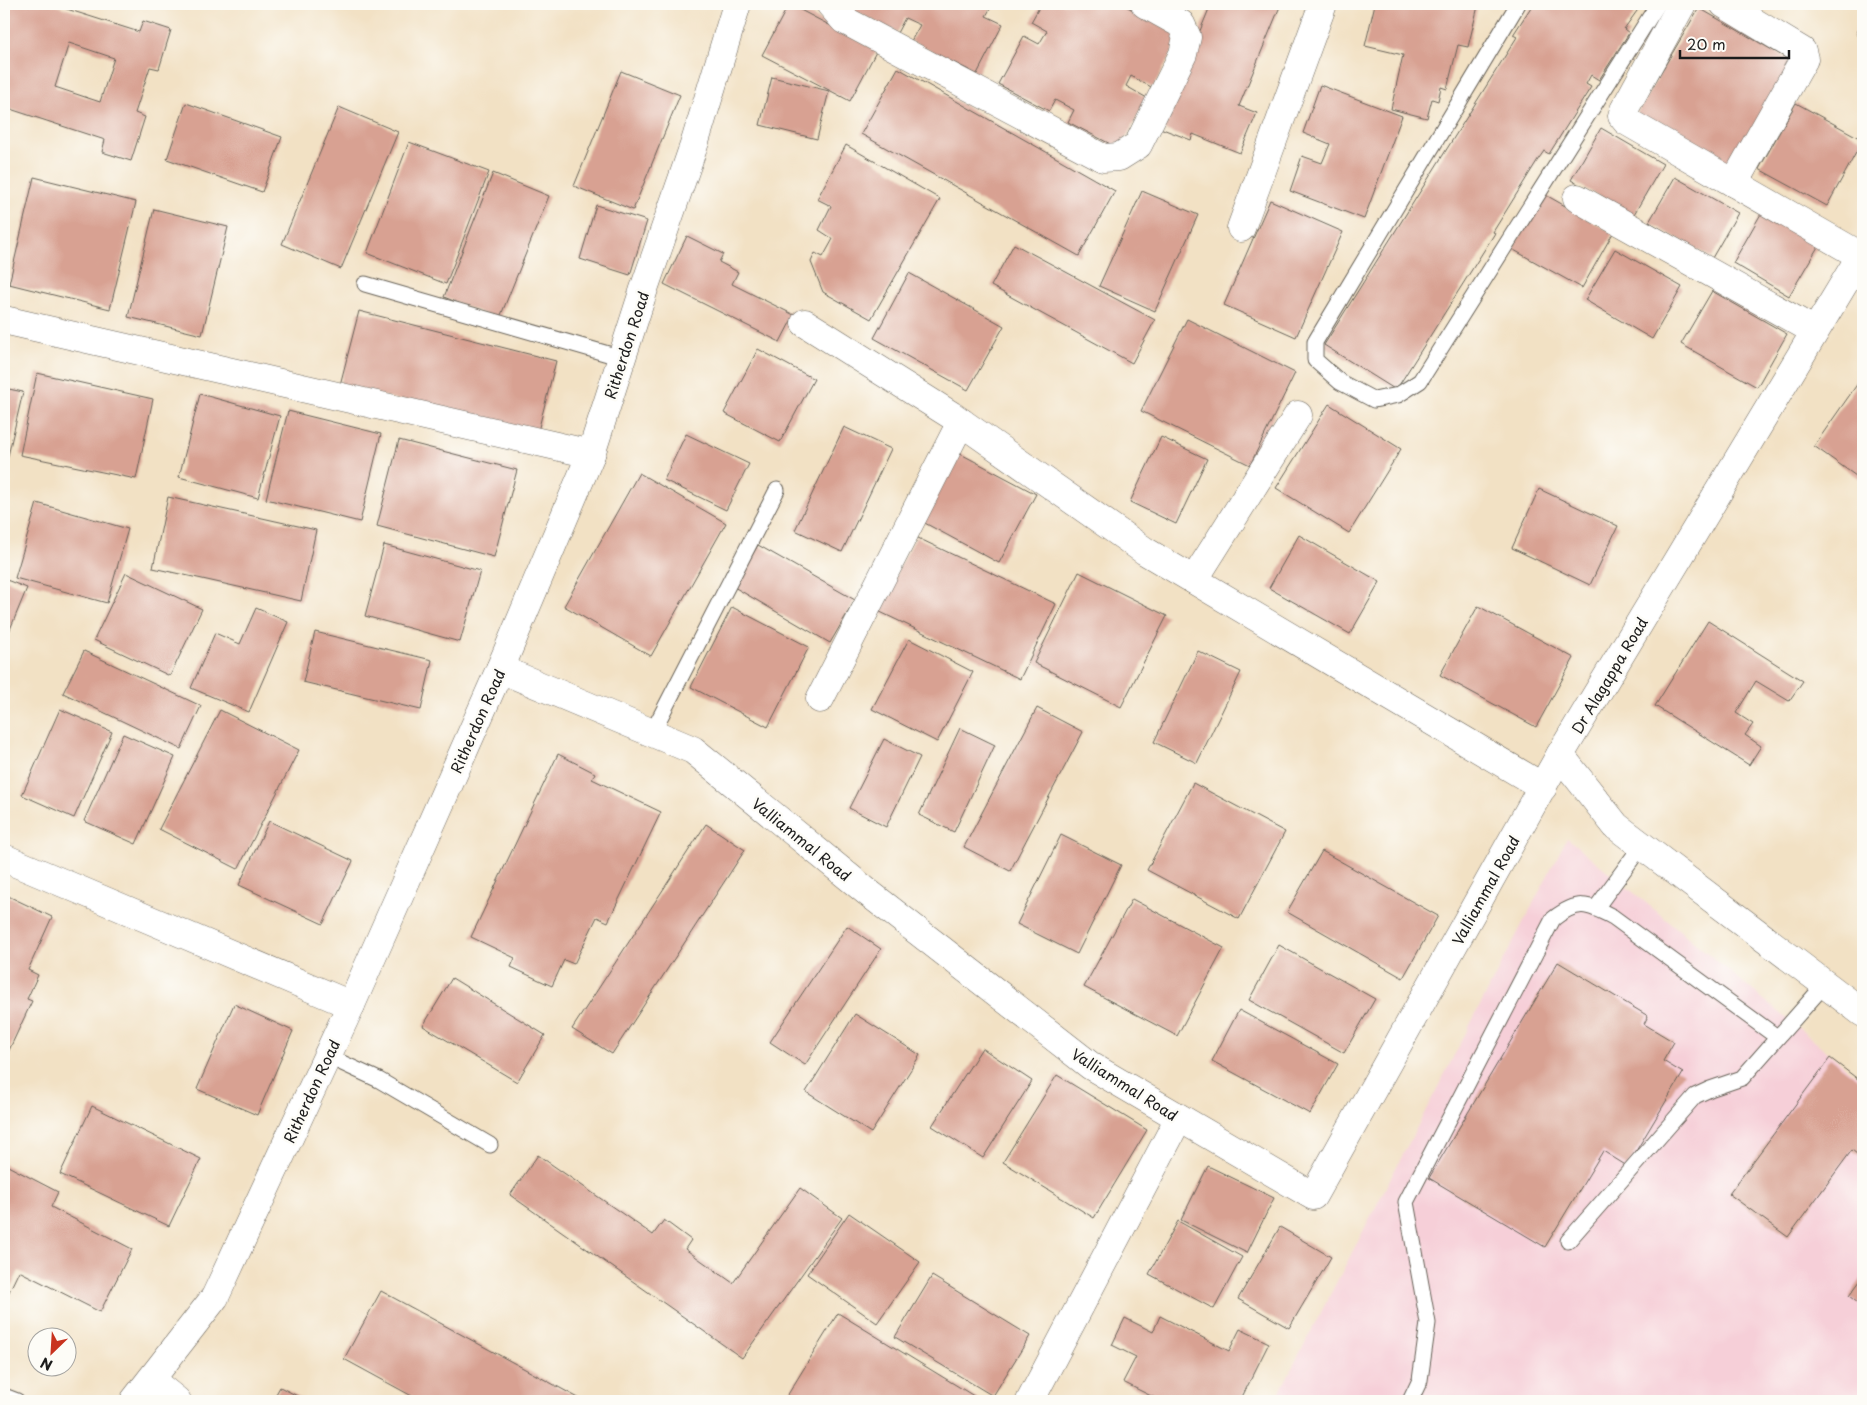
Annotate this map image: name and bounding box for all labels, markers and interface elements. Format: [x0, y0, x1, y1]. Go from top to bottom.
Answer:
scale bar [1680, 28, 1788, 60]
text: 20 m [1687, 32, 1726, 55]
street label: Ritherdon Road [598, 288, 654, 402]
street label: Dr Alagappa Road [1565, 612, 1653, 738]
street label: Ritherdon Road [444, 665, 510, 777]
street label: Valliammal Road [747, 792, 857, 886]
street label: Valliammal Road [1445, 831, 1525, 949]
street label: Ritherdon Road [277, 1035, 345, 1147]
street label: Valliammal Road [1067, 1042, 1183, 1126]
north arrow [28, 1328, 78, 1378]
text: N [37, 1352, 56, 1376]

